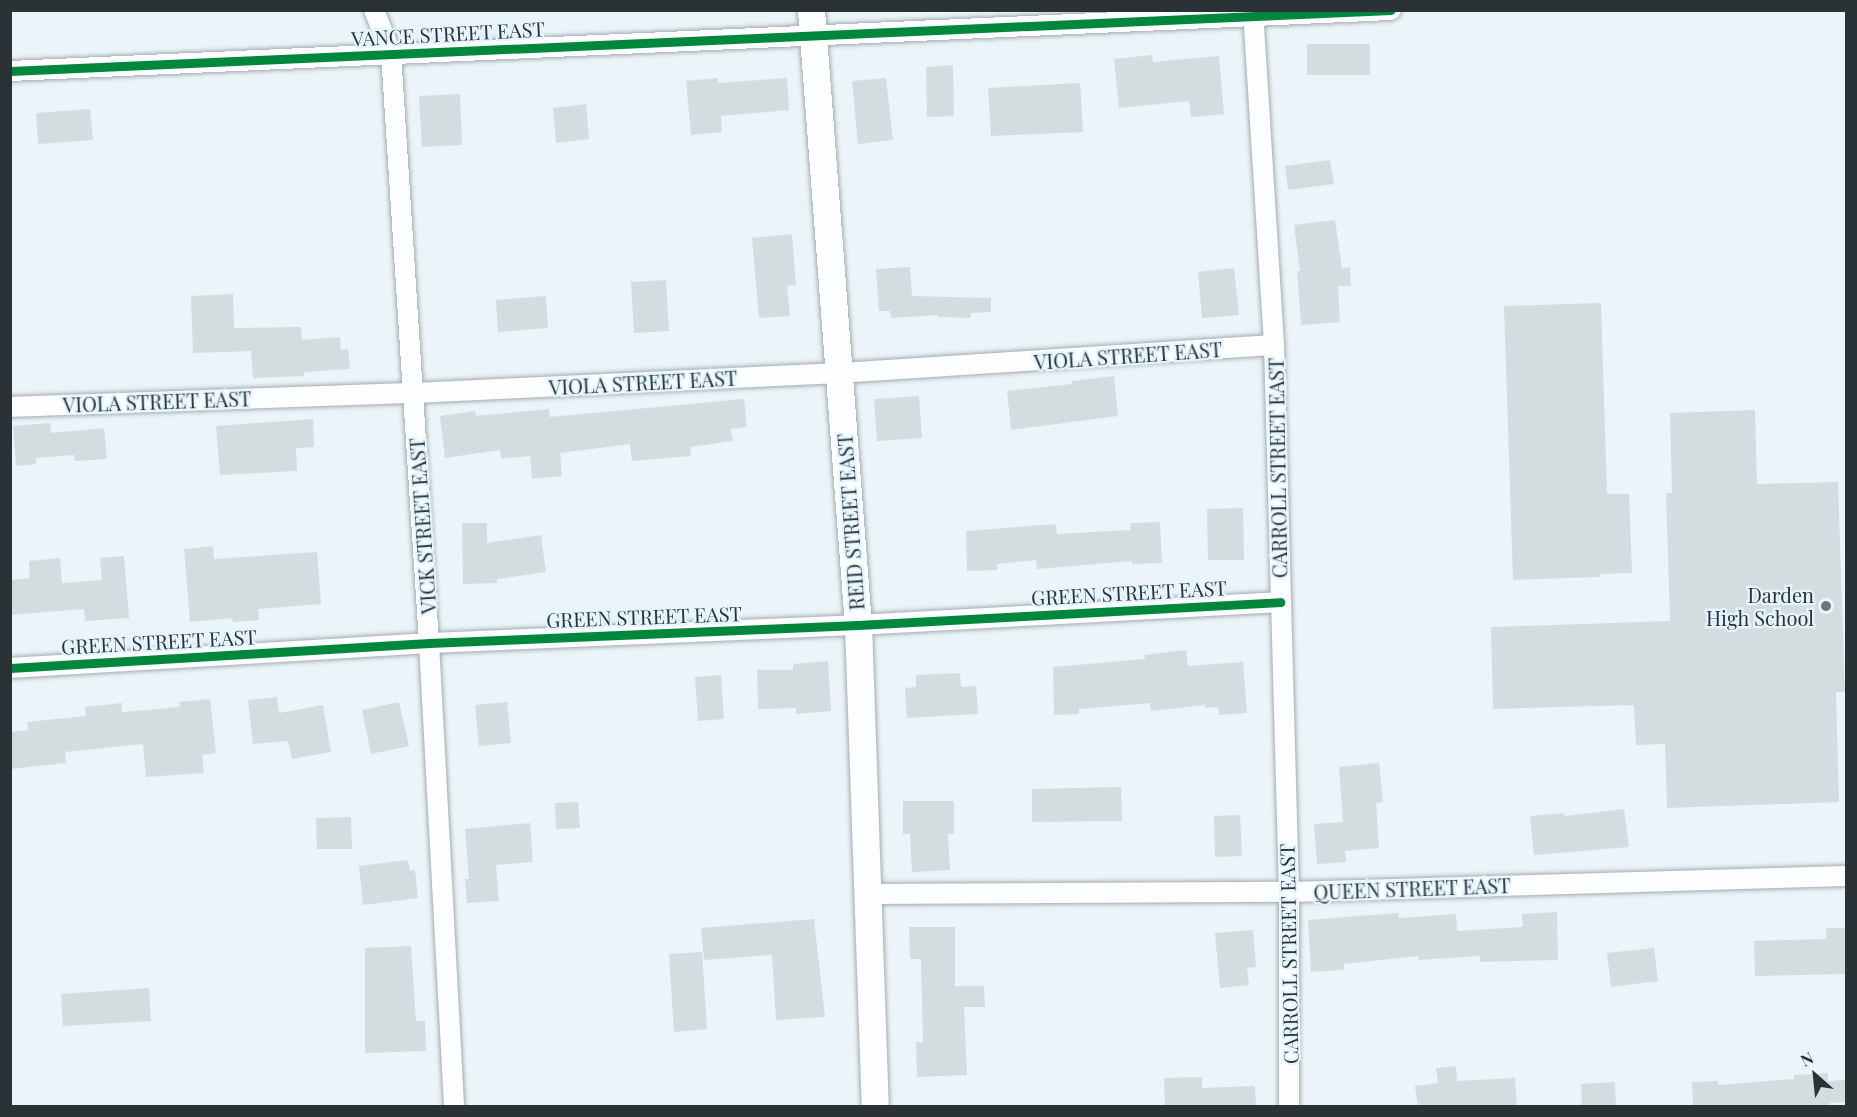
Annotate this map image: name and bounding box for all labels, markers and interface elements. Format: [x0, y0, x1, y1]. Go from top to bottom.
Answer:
street label: VANCE STREET EAST [350, 16, 546, 50]
street label: VIOLA STREET EAST [1033, 336, 1223, 374]
street label: CARROLL STREET EAST [1263, 357, 1291, 579]
street label: VIOLA STREET EAST [548, 365, 738, 399]
street label: VIOLA STREET EAST [62, 386, 252, 416]
street label: REID STREET EAST [832, 433, 868, 611]
street label: VICK STREET EAST [404, 437, 440, 615]
street label: GREEN STREET EAST [1030, 575, 1228, 609]
place label: Darden High School [1706, 582, 1814, 629]
marker: Darden High School [1819, 599, 1833, 613]
street label: GREEN STREET EAST [545, 601, 743, 631]
street label: GREEN STREET EAST [60, 624, 258, 658]
street label: CARROLL STREET EAST [1274, 843, 1302, 1065]
street label: QUEEN STREET EAST [1313, 873, 1511, 903]
north arrow [1785, 1045, 1845, 1105]
text: N [1797, 1047, 1817, 1070]

